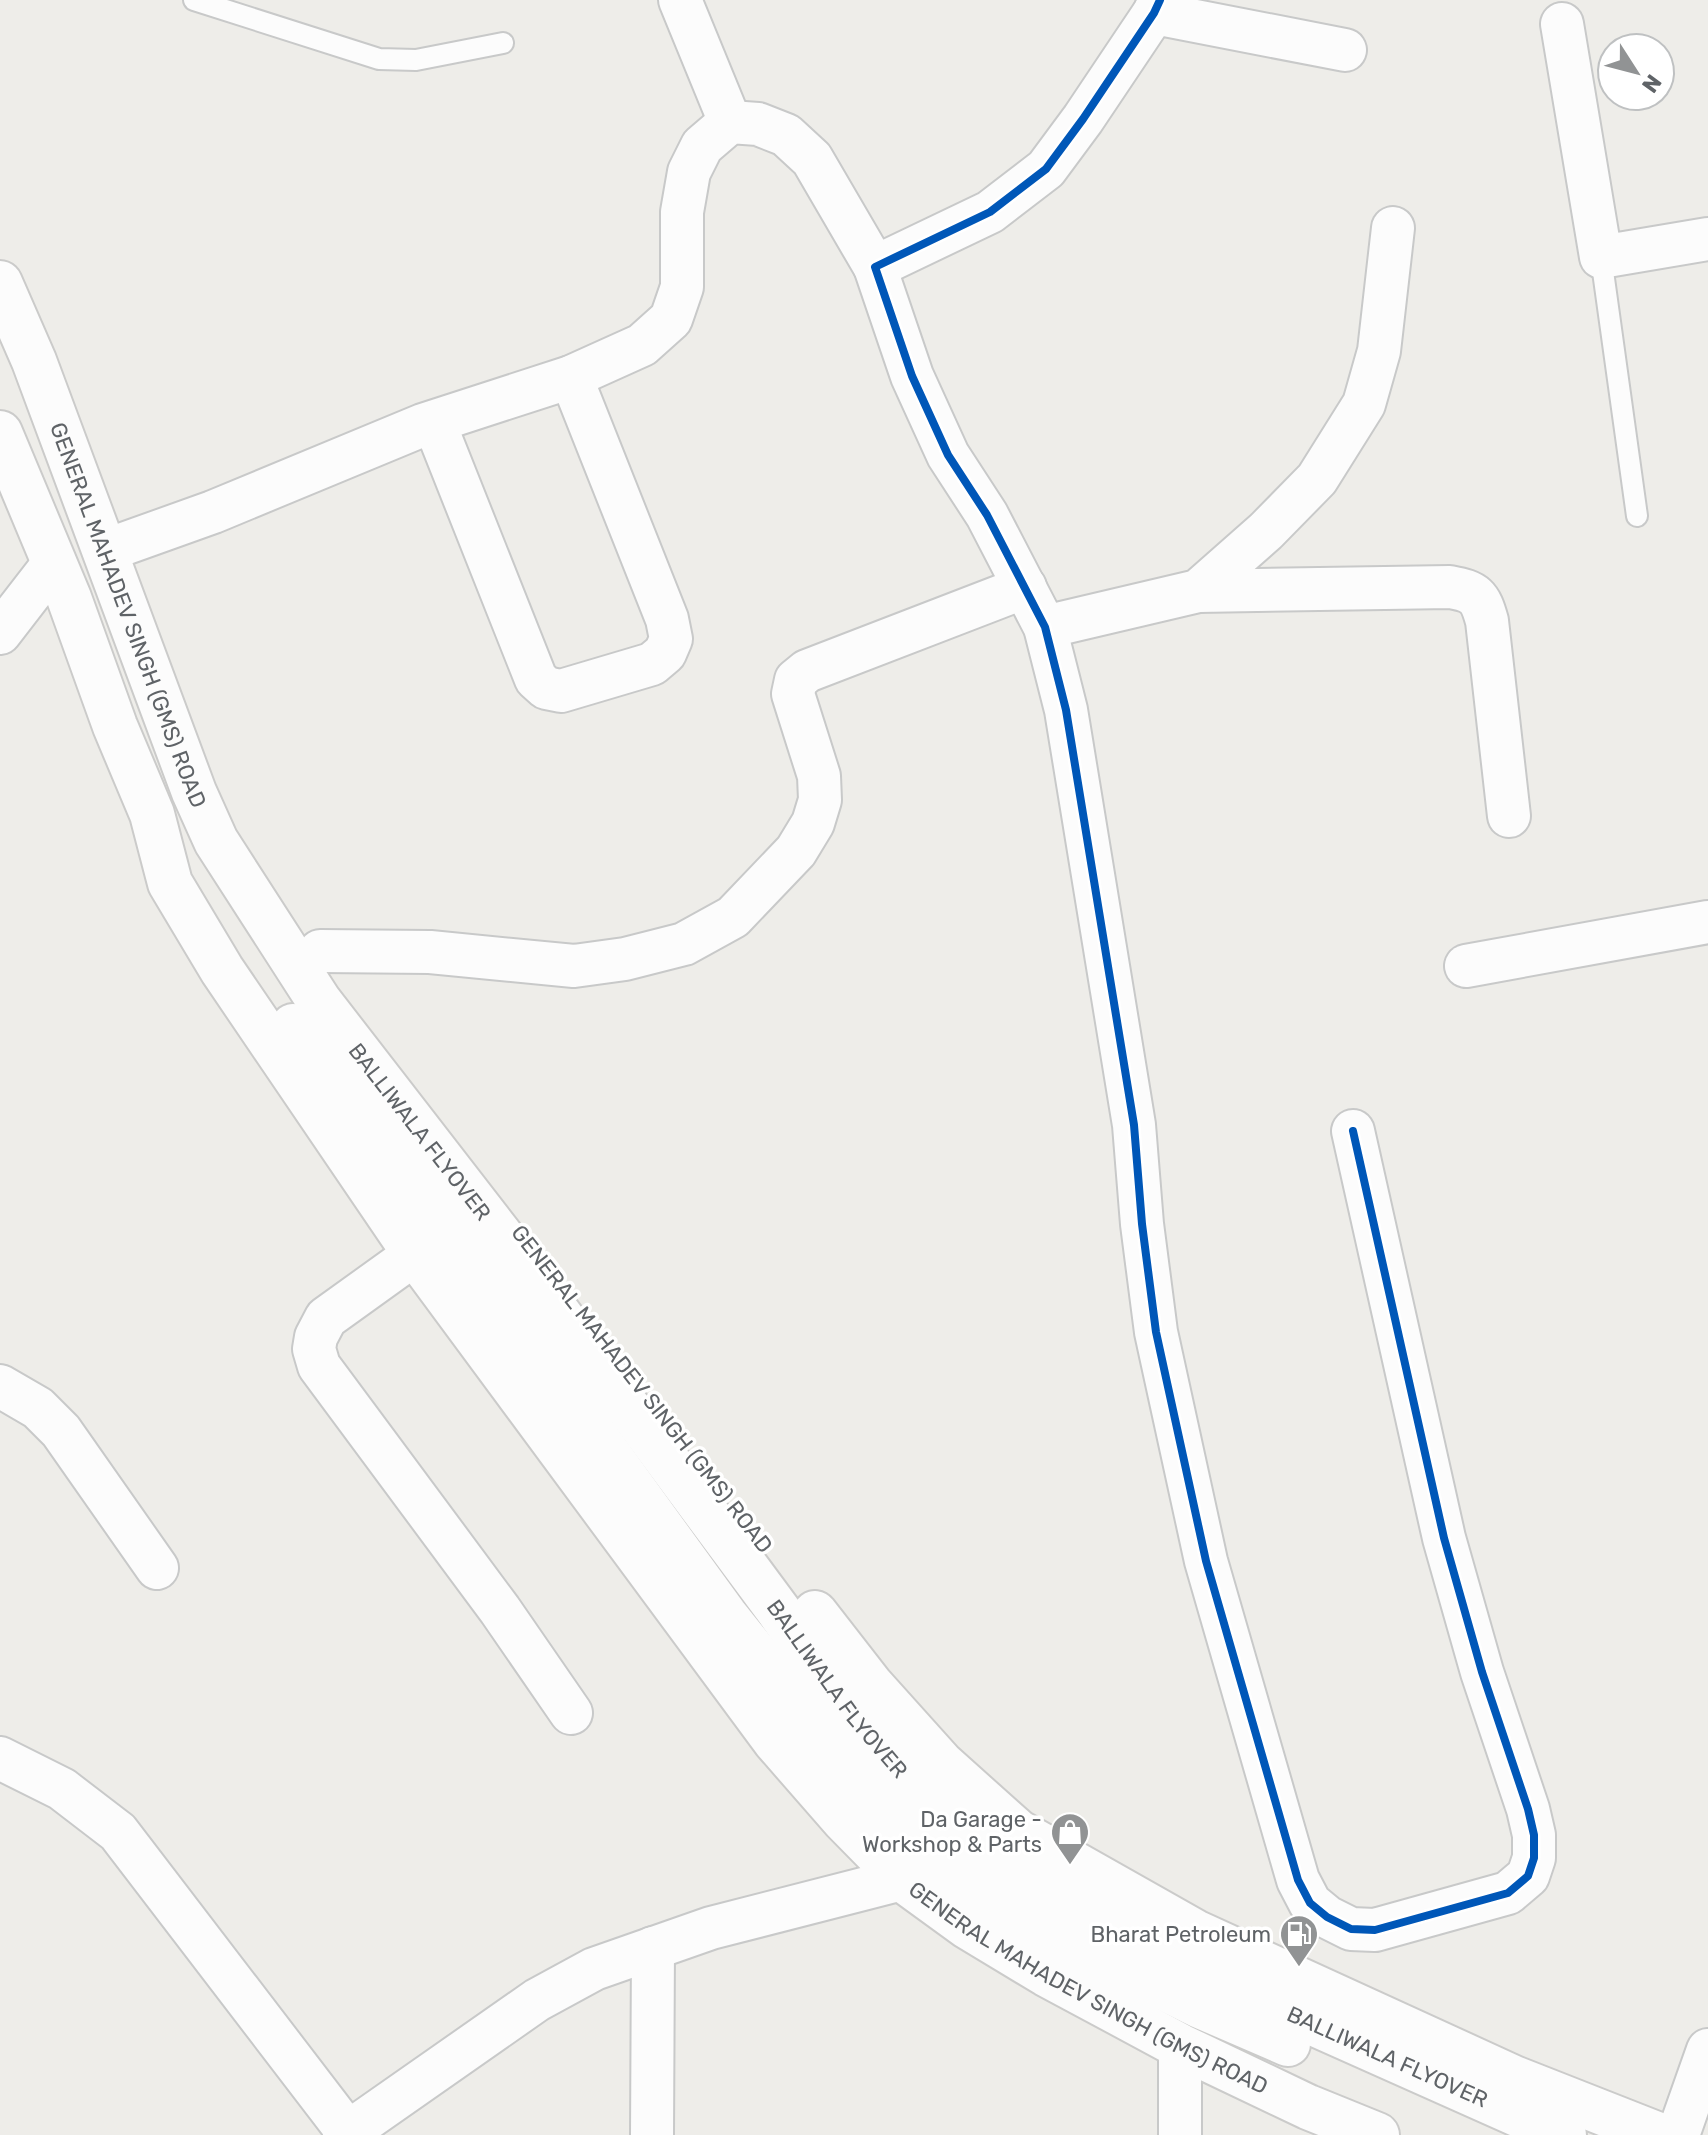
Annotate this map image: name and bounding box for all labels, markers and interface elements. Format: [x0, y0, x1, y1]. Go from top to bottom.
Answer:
north arrow [1596, 32, 1676, 112]
text: N [1636, 69, 1667, 98]
street label: GENERAL MAHADEV SINGH (GMS) ROAD [44, 419, 213, 812]
street label: BALLIWALA FLYOVER [343, 1038, 497, 1226]
street label: GENERAL MAHADEV SINGH (GMS) ROAD [506, 1220, 778, 1558]
street label: BALLIWALA FLYOVER [761, 1594, 914, 1783]
place label: Da Garage - Workshop & Parts [862, 1806, 1042, 1858]
shop icon: Da Garage - Workshop & Parts [1049, 1811, 1091, 1866]
street label: GENERAL MAHADEV SINGH (GMS) ROAD [904, 1875, 1273, 2100]
fuel station icon: Bharat Petroleum [1278, 1913, 1320, 1968]
place label: Bharat Petroleum [1090, 1921, 1271, 1948]
street label: BALLIWALA FLYOVER [1283, 2000, 1492, 2113]

